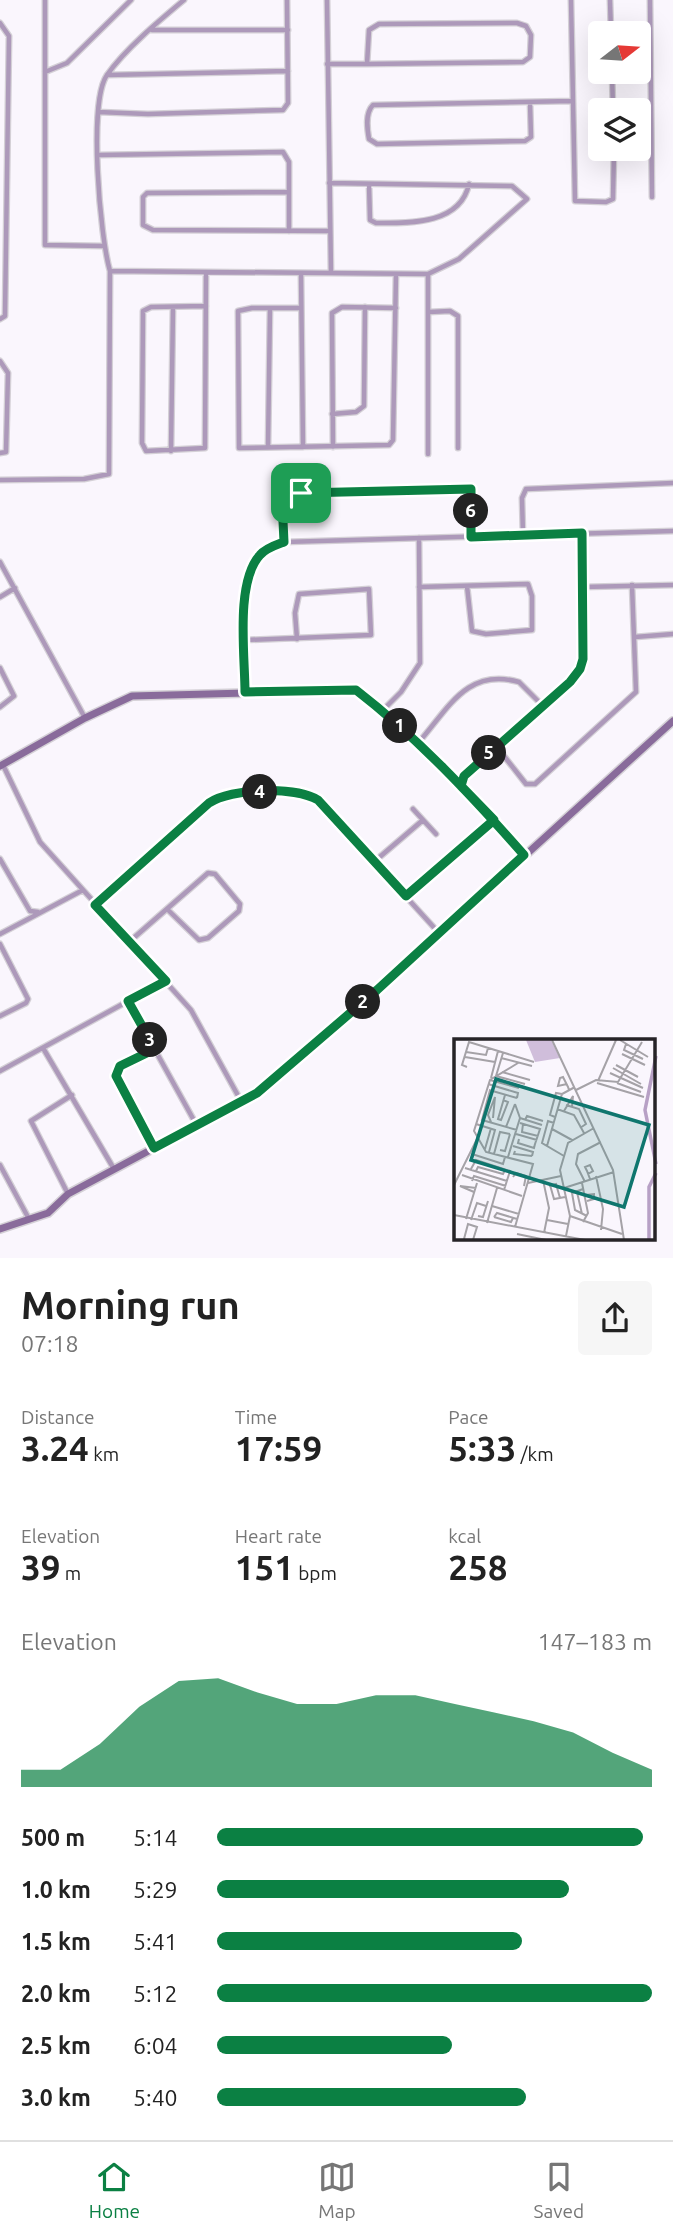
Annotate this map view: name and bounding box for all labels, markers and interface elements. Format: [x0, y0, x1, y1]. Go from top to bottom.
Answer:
north arrow [588, 21, 651, 84]
map controls [588, 21, 651, 161]
button: layers [588, 98, 651, 161]
pin [271, 463, 331, 523]
icon: arrive [282, 474, 320, 512]
pin: 6 [454, 494, 489, 528]
text: 6 [465, 499, 476, 521]
pin: 1 [382, 708, 418, 744]
text: 1 [394, 714, 405, 736]
pin: 5 [472, 736, 506, 770]
text: 5 [483, 741, 494, 763]
pin: 4 [243, 774, 278, 810]
text: 4 [254, 780, 265, 802]
pin: 2 [346, 984, 380, 1020]
text: 2 [357, 990, 368, 1012]
pin: 3 [132, 1023, 168, 1058]
text: 3 [144, 1028, 155, 1050]
inset map [454, 1039, 656, 1240]
button: share [578, 1281, 652, 1355]
text: Morning run [21, 1284, 240, 1326]
text: 07:18 [21, 1331, 79, 1356]
text: Distance [21, 1406, 95, 1428]
text: Time [235, 1406, 277, 1428]
text: Pace [448, 1406, 489, 1428]
text: 3.24 [21, 1428, 89, 1468]
text: 17:59 [235, 1428, 322, 1468]
text: 5:33 [448, 1428, 516, 1468]
text: km [89, 1443, 119, 1465]
text: /km [516, 1443, 554, 1465]
text: Elevation [21, 1525, 100, 1547]
text: Heart rate [235, 1525, 322, 1547]
text: kcal [448, 1525, 481, 1547]
text: 39 [21, 1547, 60, 1587]
text: 151 [235, 1547, 294, 1587]
text: 258 [448, 1547, 508, 1587]
text: m [60, 1562, 81, 1584]
text: bpm [294, 1562, 337, 1584]
text: Elevation [21, 1629, 117, 1654]
text: 147–183 m [538, 1629, 652, 1654]
text: 500 m [21, 1825, 85, 1850]
text: 5:14 [133, 1825, 178, 1850]
text: 1.0 km [21, 1877, 91, 1902]
text: 5:29 [133, 1877, 178, 1902]
text: 1.5 km [21, 1929, 91, 1954]
text: 5:41 [133, 1929, 178, 1954]
text: 2.0 km [21, 1981, 91, 2006]
text: 5:12 [133, 1981, 178, 2006]
text: 2.5 km [21, 2033, 91, 2058]
text: 6:04 [133, 2033, 178, 2058]
text: 3.0 km [21, 2085, 91, 2110]
text: 5:40 [133, 2085, 178, 2110]
tab: Home [89, 2158, 140, 2222]
tab: Map [318, 2158, 356, 2222]
tab: Saved [534, 2158, 584, 2222]

